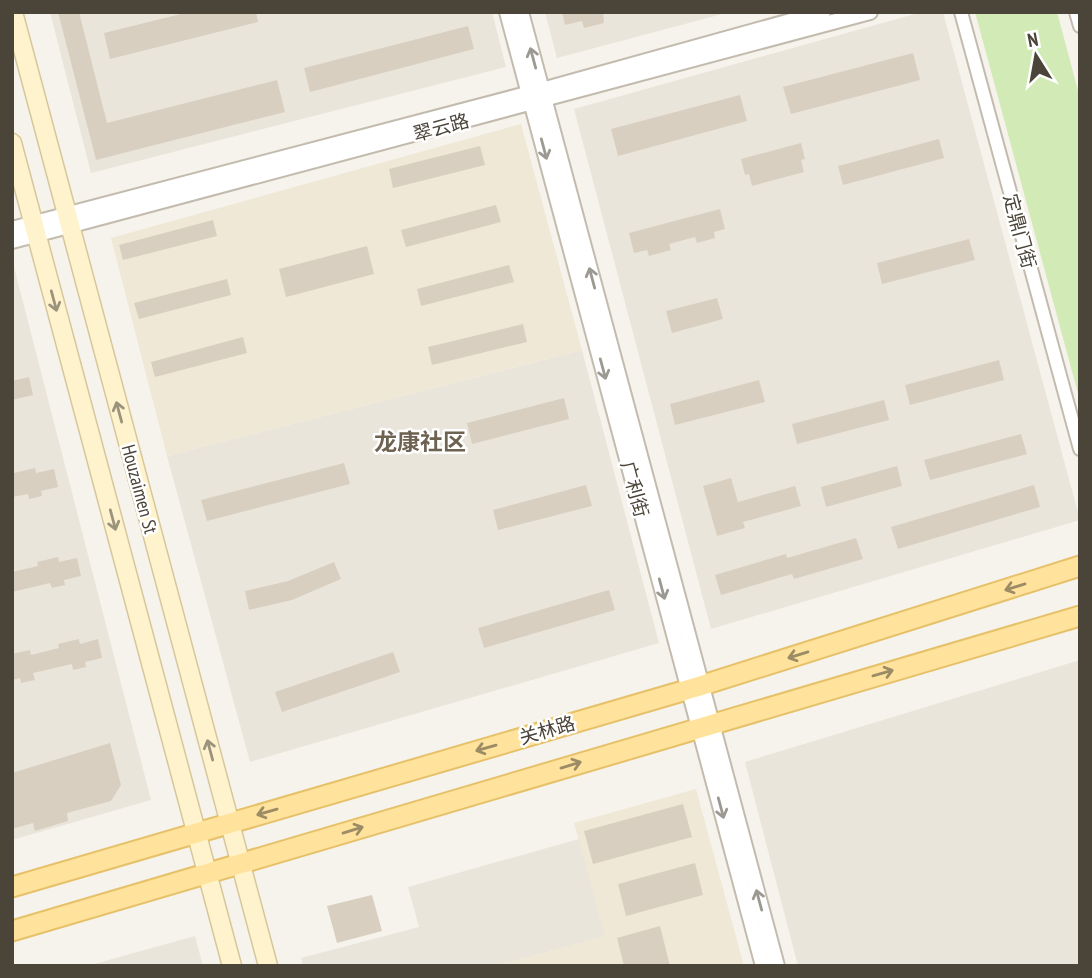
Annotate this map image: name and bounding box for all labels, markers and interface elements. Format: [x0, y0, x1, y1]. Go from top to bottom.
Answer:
north arrow [1001, 21, 1071, 91]
text: N [1025, 27, 1040, 52]
one-way arrow [526, 47, 539, 70]
street label: 翠云路 [410, 108, 472, 146]
one-way arrow [538, 137, 551, 160]
street label: 定鼎门街 [999, 191, 1041, 271]
one-way arrow [585, 267, 598, 290]
one-way arrow [48, 289, 61, 311]
one-way arrow [597, 357, 610, 380]
one-way arrow [112, 401, 125, 424]
district label: 龙康社区 [374, 427, 466, 456]
street label: Houzaimen St [117, 442, 164, 537]
street label: 广利街 [616, 458, 654, 520]
one-way arrow [107, 508, 120, 531]
one-way arrow [656, 577, 669, 599]
one-way arrow [1004, 581, 1026, 594]
one-way arrow [787, 650, 809, 662]
one-way arrow [872, 666, 894, 679]
street label: 关林路 [516, 711, 578, 749]
one-way arrow [203, 739, 216, 762]
one-way arrow [475, 742, 498, 755]
one-way arrow [560, 758, 582, 771]
one-way arrow [715, 796, 728, 819]
one-way arrow [257, 806, 279, 819]
one-way arrow [342, 822, 364, 835]
one-way arrow [752, 889, 765, 912]

